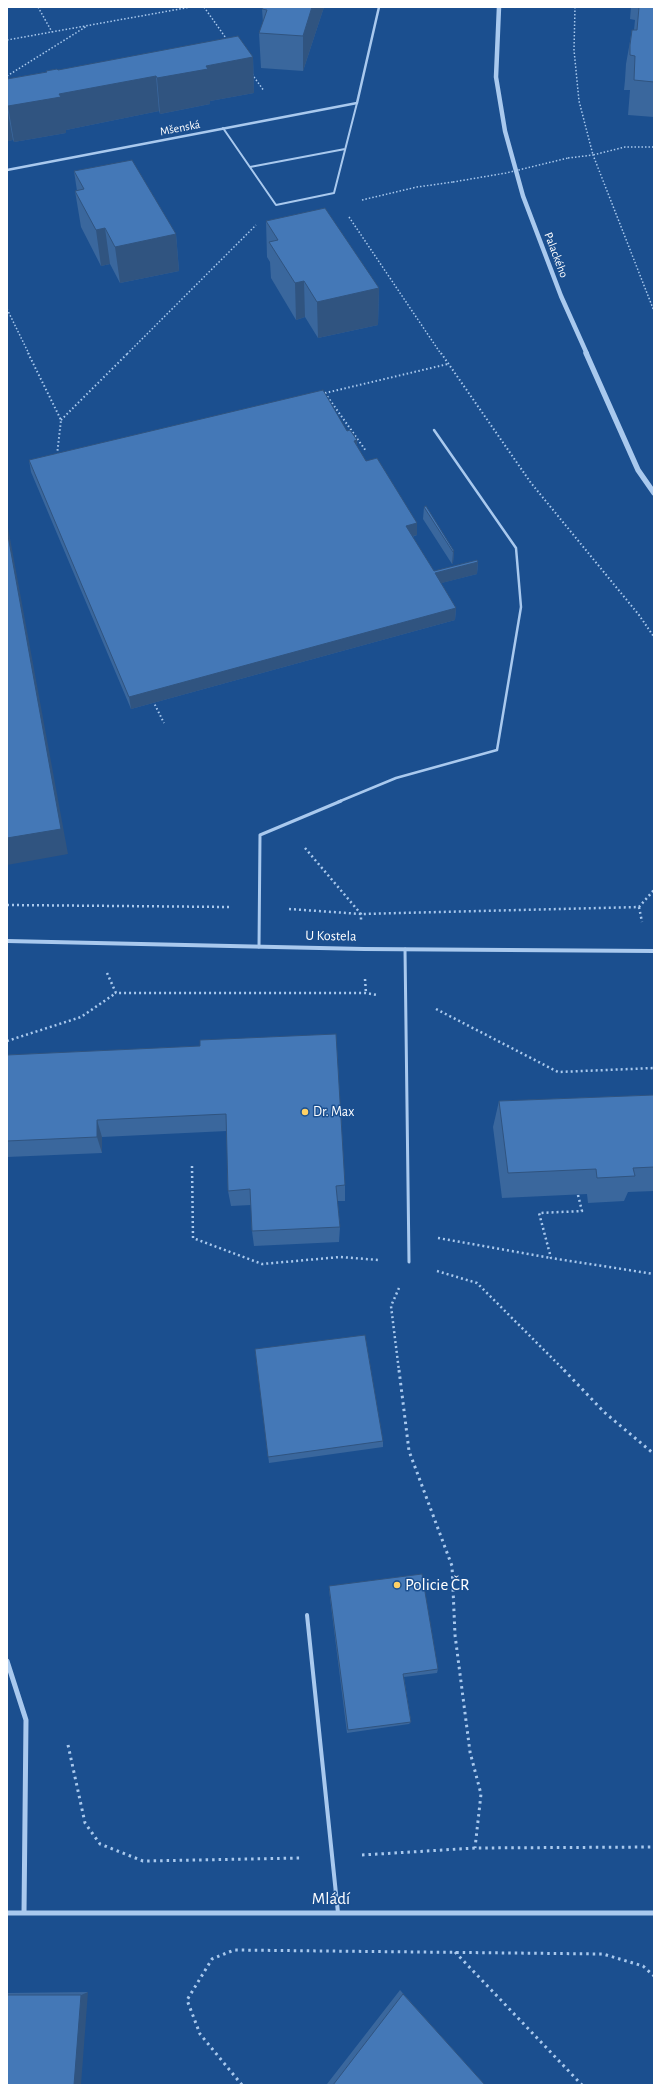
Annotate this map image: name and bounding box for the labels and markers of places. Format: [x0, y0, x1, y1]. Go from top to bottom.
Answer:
place label: Dr. Max [313, 1104, 354, 1120]
marker: Dr. Max [300, 1107, 310, 1117]
place label: Policie ČR [405, 1575, 469, 1595]
marker: Policie ČR [392, 1580, 402, 1590]

